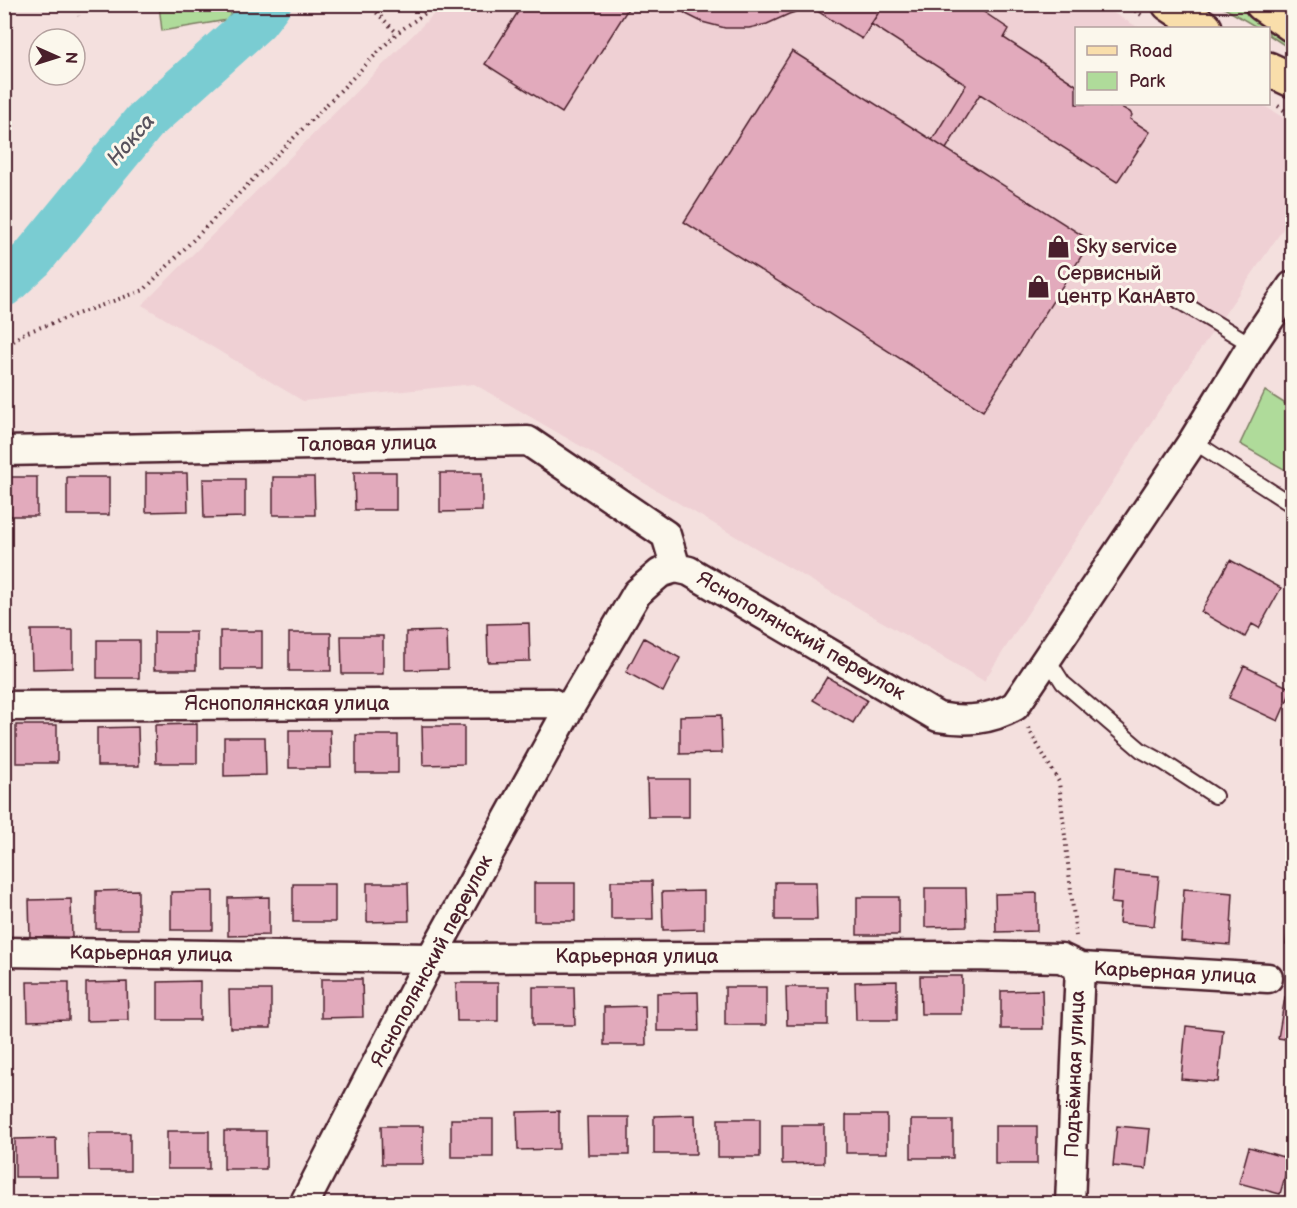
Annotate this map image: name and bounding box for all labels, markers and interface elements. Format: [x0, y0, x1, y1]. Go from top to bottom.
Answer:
north arrow [27, 27, 87, 87]
legend [1075, 27, 1270, 105]
text: Road [1129, 41, 1173, 62]
text: N [61, 51, 80, 64]
text: Park [1129, 71, 1165, 92]
water label: Нокса [102, 109, 160, 171]
shop icon: Sky service [1045, 234, 1071, 260]
place label: Sky service [1076, 235, 1177, 259]
place label: Сервисный центр КанАвто [1057, 262, 1195, 309]
shop icon: Сервисный центр КанАвто [1026, 273, 1052, 299]
street label: Таловая улица [297, 431, 437, 457]
street label: Яснополянский переулок [693, 566, 910, 706]
street label: Яснополянская улица [185, 692, 390, 716]
street label: Яснополянский переулок [366, 851, 498, 1071]
street label: Карьерная улица [69, 941, 233, 967]
street label: Карьерная улица [555, 945, 719, 969]
street label: Карьерная улица [1093, 957, 1257, 989]
street label: Подъёмная улица [1060, 990, 1090, 1158]

